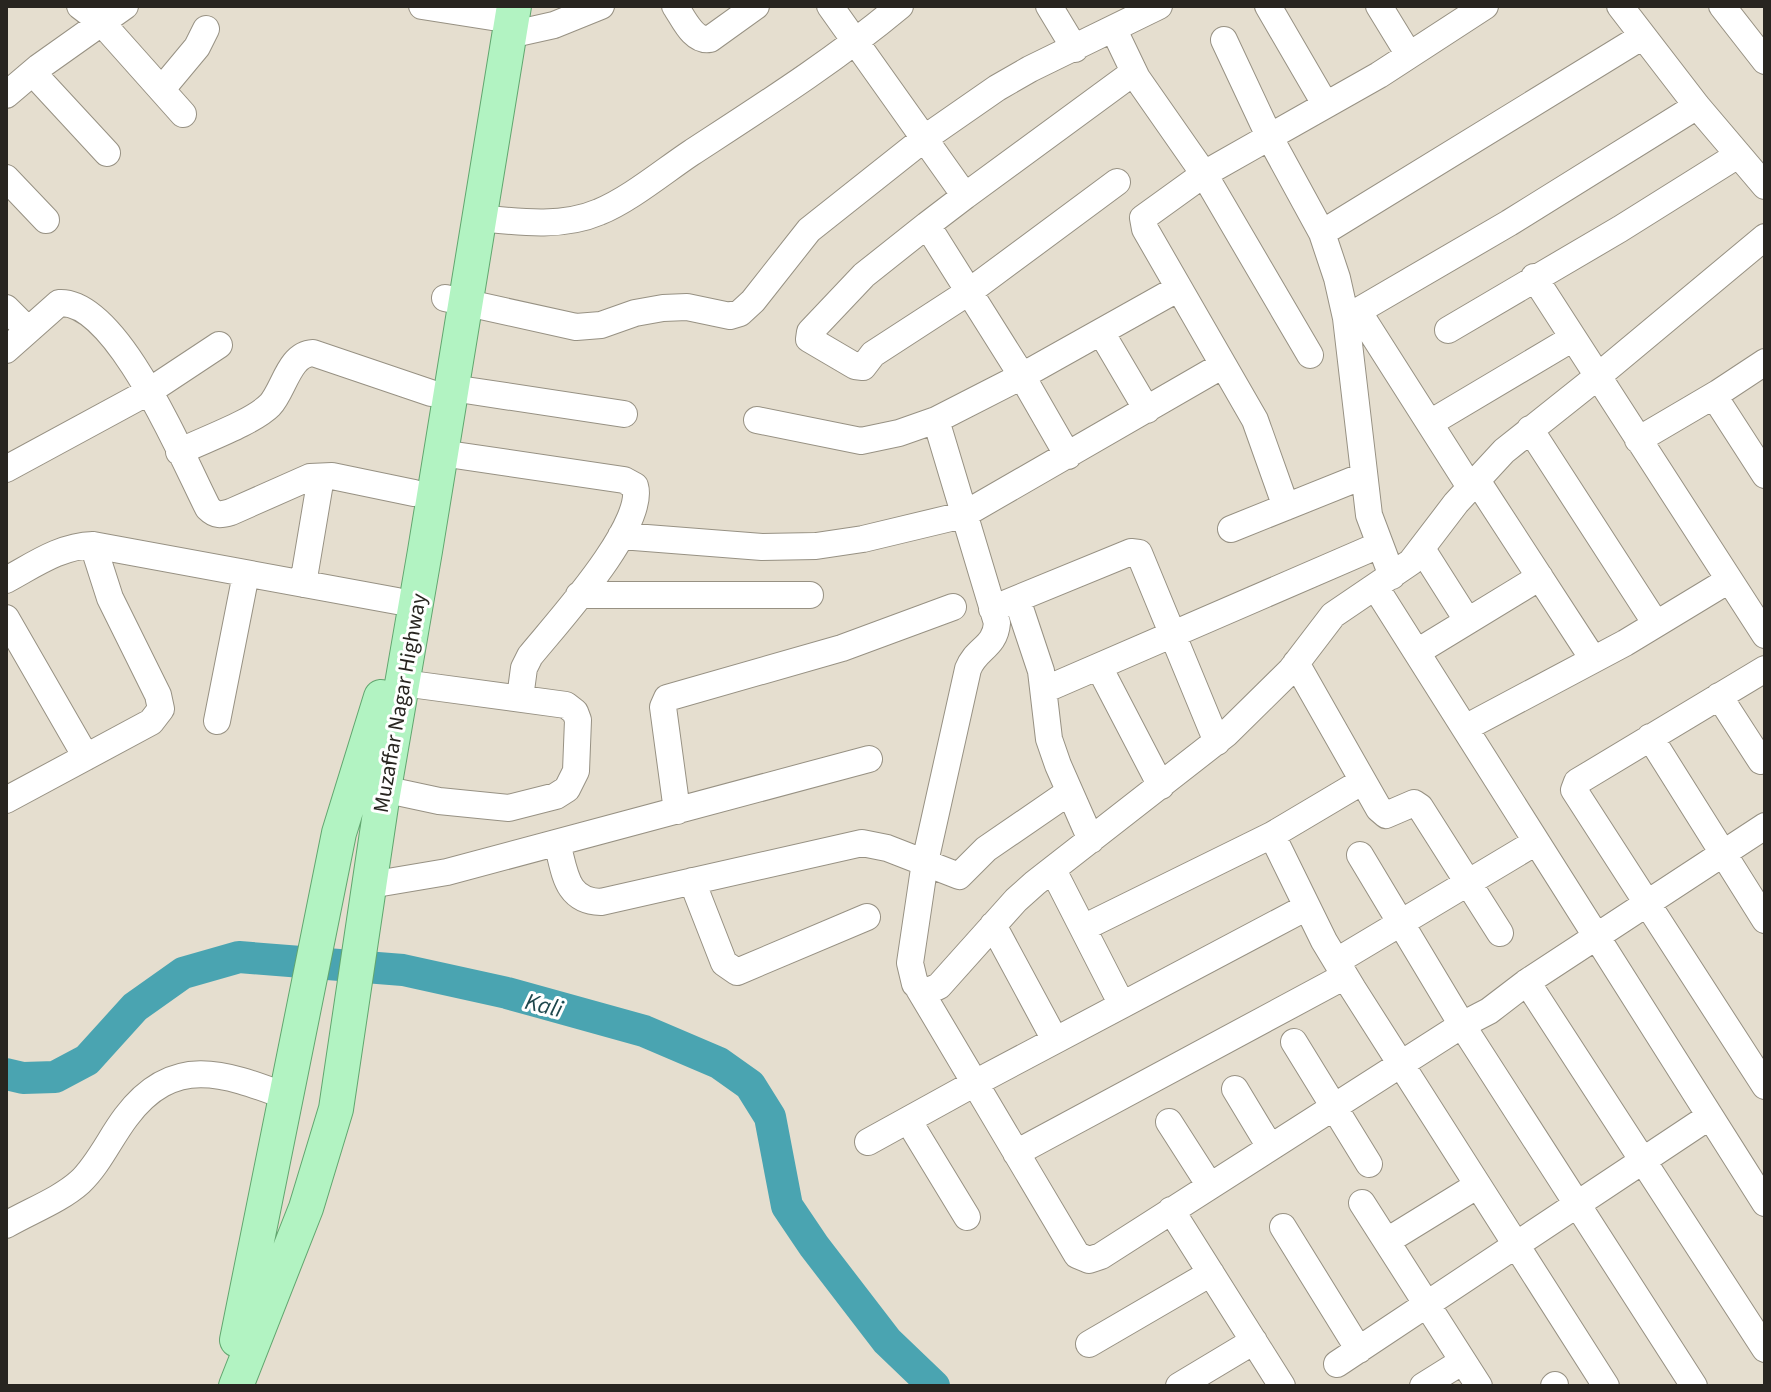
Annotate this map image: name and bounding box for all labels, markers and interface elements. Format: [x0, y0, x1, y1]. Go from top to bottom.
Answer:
street label: Muzaffar Nagar Highway [365, 590, 435, 815]
water label: Kali [521, 984, 567, 1027]

